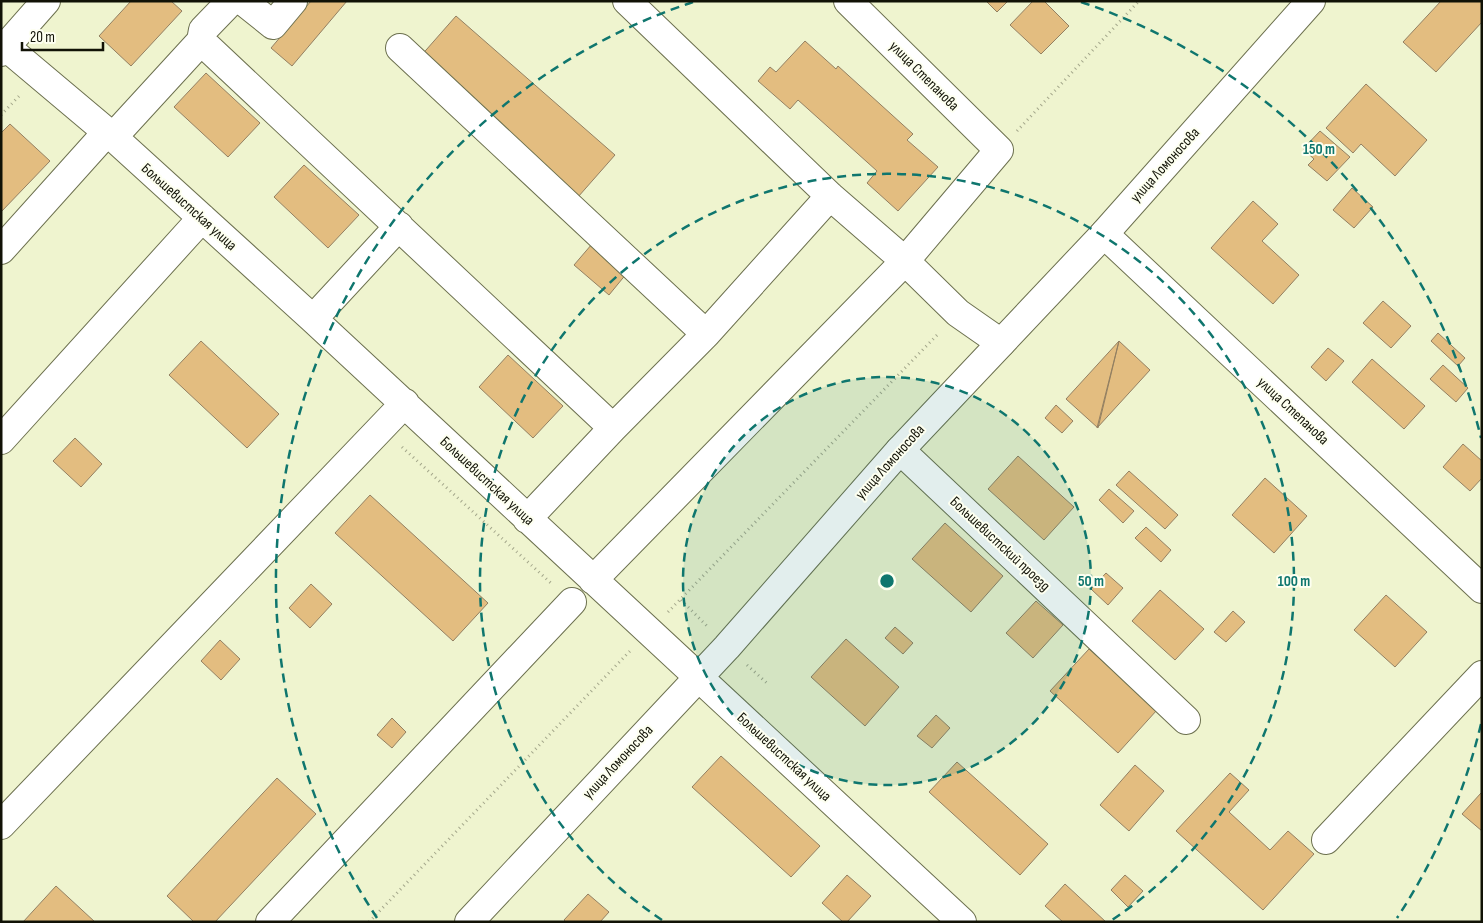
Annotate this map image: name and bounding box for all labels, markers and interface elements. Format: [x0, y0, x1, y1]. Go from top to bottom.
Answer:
scale bar [22, 20, 104, 52]
text: 20 m [30, 28, 55, 47]
street label: улица Степанова [885, 37, 963, 115]
street label: улица Ломоносова [1126, 123, 1204, 207]
text: 150 m [1303, 140, 1335, 159]
street label: Большевистская улица [137, 159, 241, 255]
street label: улица Степанова [1253, 373, 1333, 449]
street label: улица Ломоносова [851, 420, 929, 504]
street label: Большевистская улица [436, 432, 538, 530]
street label: Большевистский проезд [946, 493, 1054, 595]
centre of rings [878, 572, 896, 590]
text: 50 m [1078, 572, 1104, 591]
text: 100 m [1278, 572, 1310, 591]
street label: Большевистская улица [733, 708, 835, 806]
street label: улица Ломоносова [579, 721, 657, 803]

